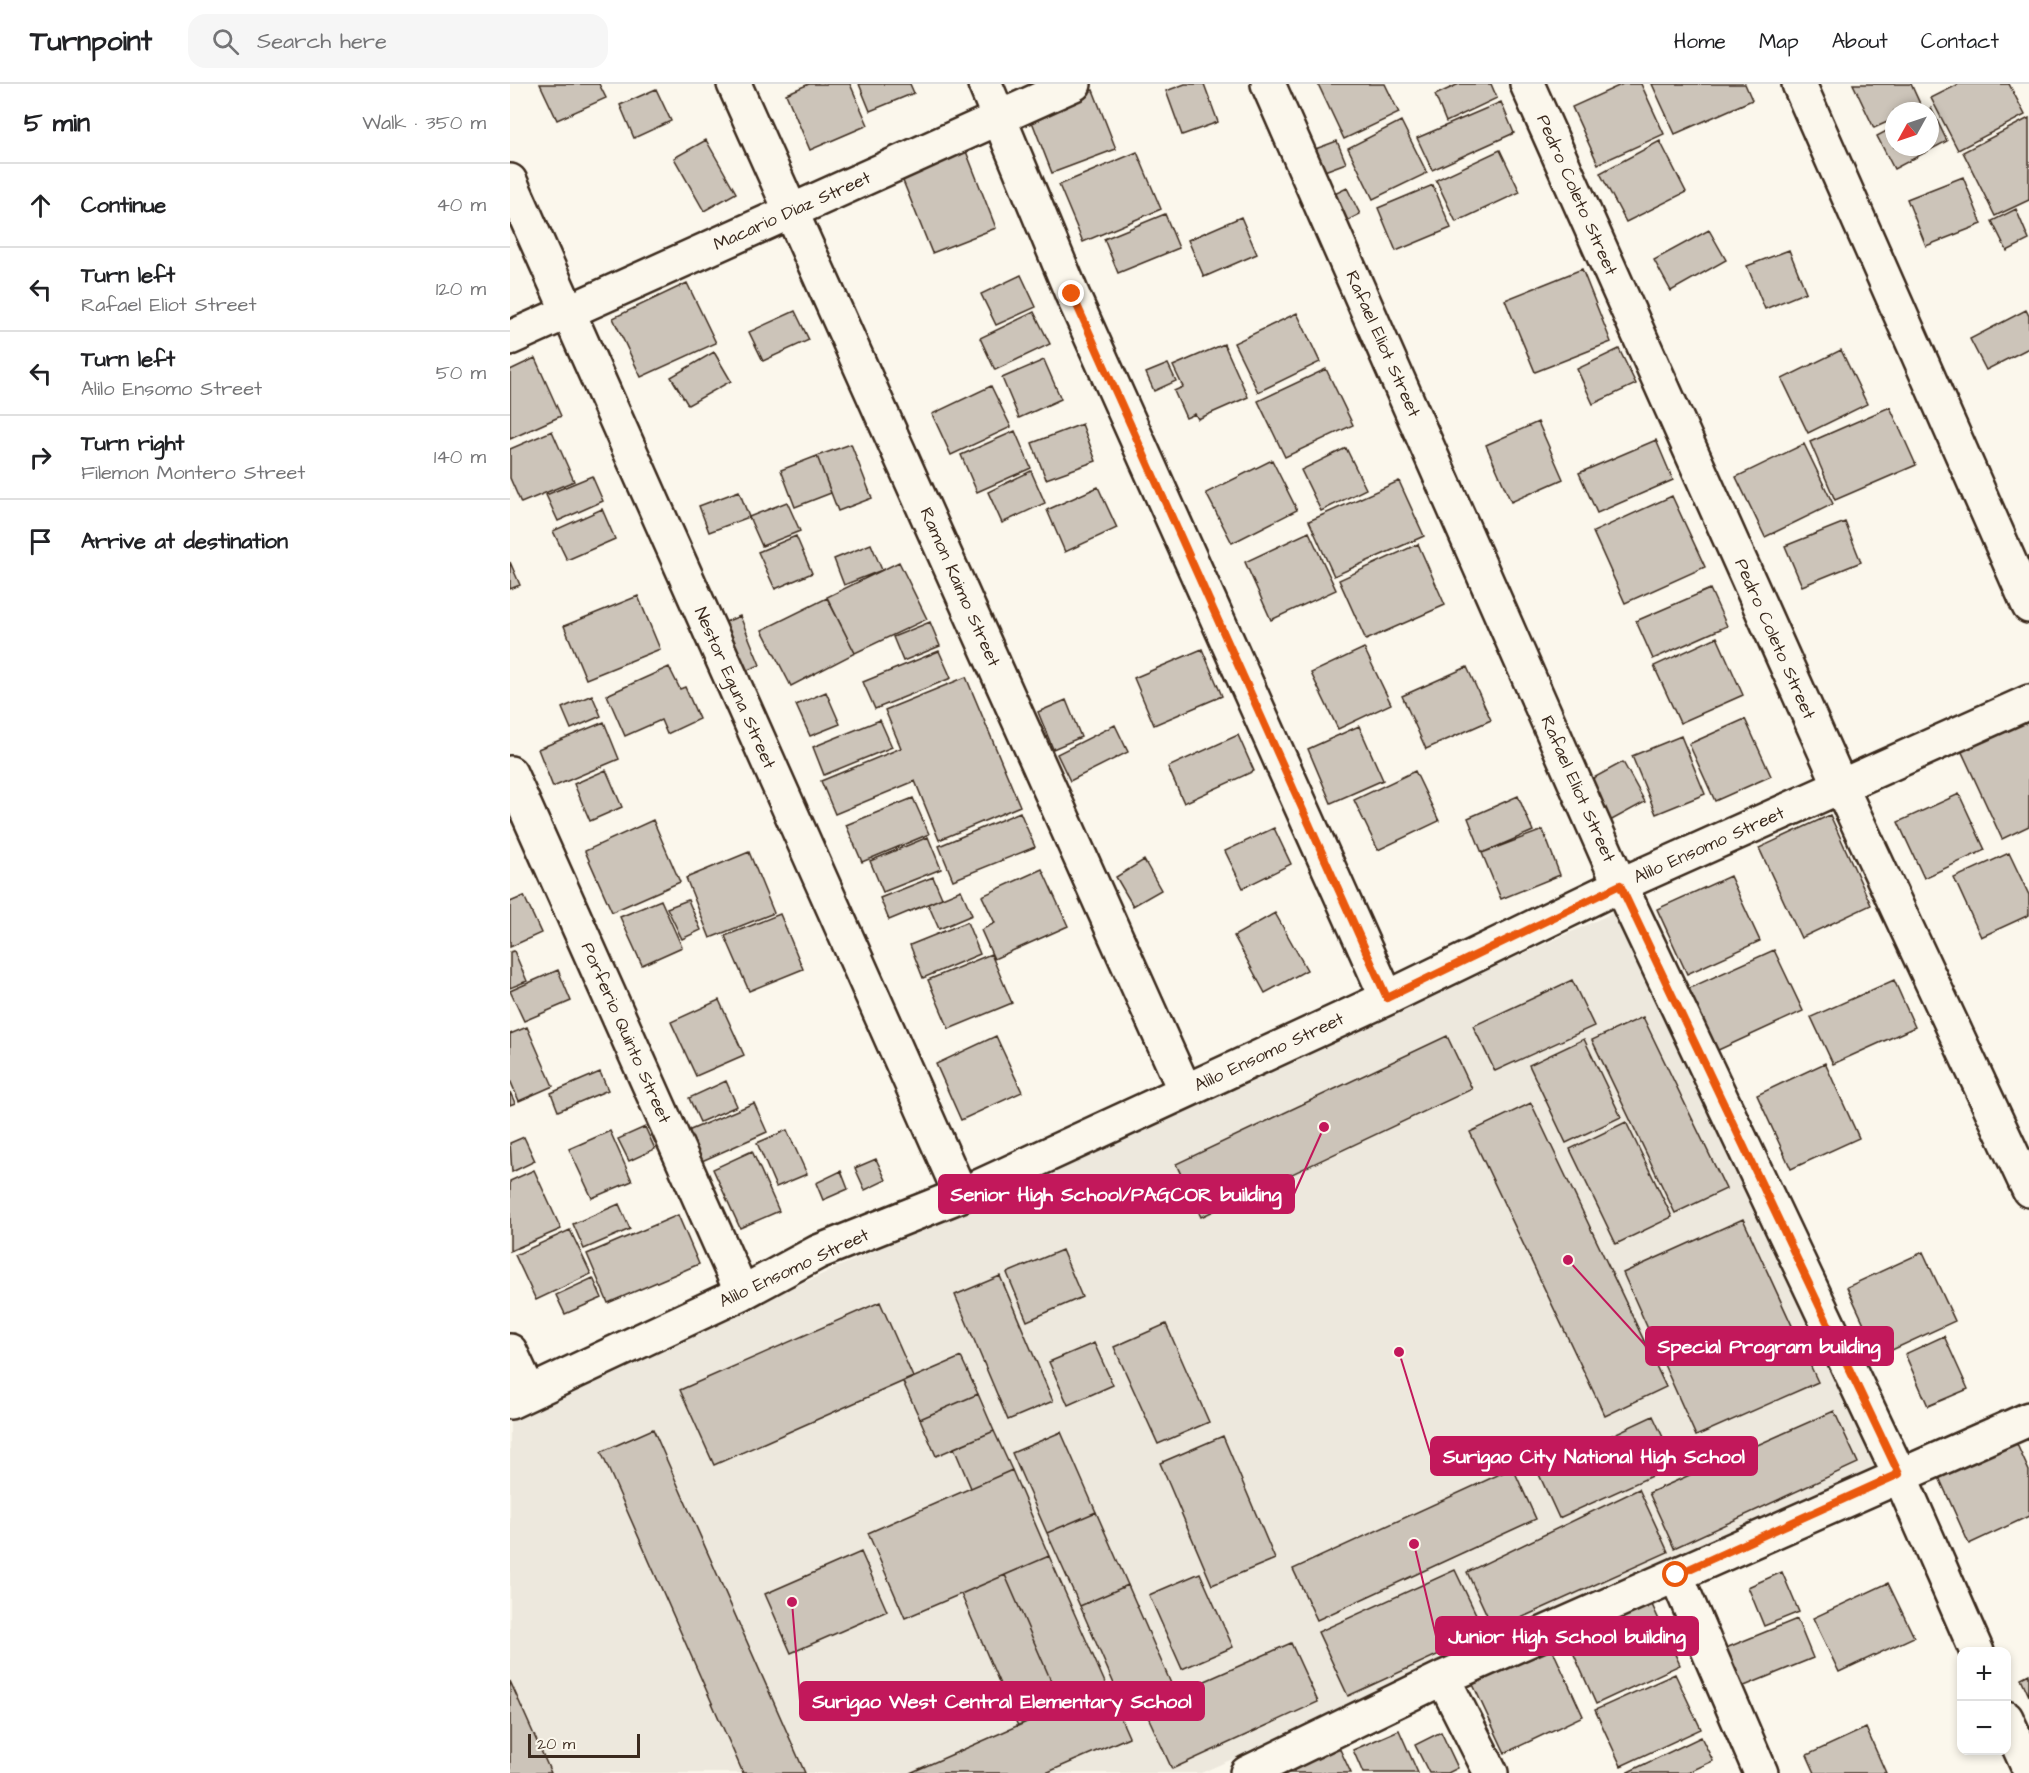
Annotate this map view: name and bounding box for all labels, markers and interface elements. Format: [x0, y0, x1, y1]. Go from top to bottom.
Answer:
search box [188, 14, 608, 68]
text: Turnpoint [30, 22, 152, 61]
icon: search [209, 25, 242, 58]
text: Search here [257, 26, 387, 57]
text: Home [1674, 27, 1726, 56]
text: Map [1759, 27, 1799, 56]
text: About [1832, 27, 1888, 56]
text: Contact [1921, 27, 1999, 56]
north arrow [1885, 102, 1939, 156]
text: 5 min [24, 105, 90, 141]
text: Walk · 350 m [362, 109, 486, 137]
street label: Pedro Coleto Street [1530, 111, 1624, 280]
street label: Macario Diaz Street [709, 165, 875, 257]
icon: ahead [24, 189, 57, 222]
text: Continue [81, 190, 166, 221]
text: 40 m [436, 191, 486, 219]
text: Turn left [81, 260, 175, 291]
street label: Rafael Eliot Street [1339, 267, 1427, 422]
icon: left [24, 273, 57, 306]
text: 120 m [436, 275, 486, 303]
route end [1058, 280, 1084, 306]
text: Rafael Eliot Street [81, 291, 257, 319]
text: Turn left [81, 344, 175, 375]
icon: left [24, 357, 57, 390]
text: 50 m [436, 359, 486, 387]
text: Alilo Ensomo Street [81, 375, 262, 403]
text: Turn right [81, 428, 184, 459]
icon: right [24, 441, 57, 474]
text: 140 m [434, 443, 486, 471]
text: Filemon Montero Street [81, 459, 305, 487]
street label: Ramon Kaimo Street [914, 503, 1007, 671]
icon: arrive [24, 525, 57, 558]
text: Arrive at destination [81, 526, 288, 557]
street label: Pedro Coleto Street [1728, 555, 1822, 724]
street label: Nestor Eguna Street [687, 603, 782, 774]
street label: Rafael Eliot Street [1534, 712, 1622, 867]
street label: Alilo Ensomo Street [1629, 800, 1789, 890]
street label: Porferio Quinto Street [575, 938, 678, 1128]
street label: Alilo Ensomo Street [1190, 1006, 1349, 1098]
callout: Senior High School/PAGCOR building [939, 1175, 1294, 1213]
text: Senior High School/PAGCOR building [950, 1181, 1282, 1210]
street label: Alilo Ensomo Street [715, 1222, 874, 1314]
callout: Special Program building [1646, 1327, 1893, 1365]
text: Special Program building [1656, 1333, 1881, 1362]
callout: Surigao City National High School [1431, 1437, 1757, 1475]
text: Surigao City National High School [1442, 1443, 1745, 1472]
route start [1662, 1561, 1688, 1587]
callout: Junior High School building [1436, 1617, 1698, 1655]
text: Junior High School building [1447, 1623, 1687, 1652]
map controls [1957, 1647, 2011, 1755]
button: + [1957, 1647, 2011, 1701]
callout: Surigao West Central Elementary School [800, 1682, 1204, 1720]
text: Surigao West Central Elementary School [811, 1688, 1192, 1717]
button: − [1957, 1701, 2011, 1755]
scale bar [528, 1731, 640, 1758]
text: 20 m [537, 1733, 575, 1755]

